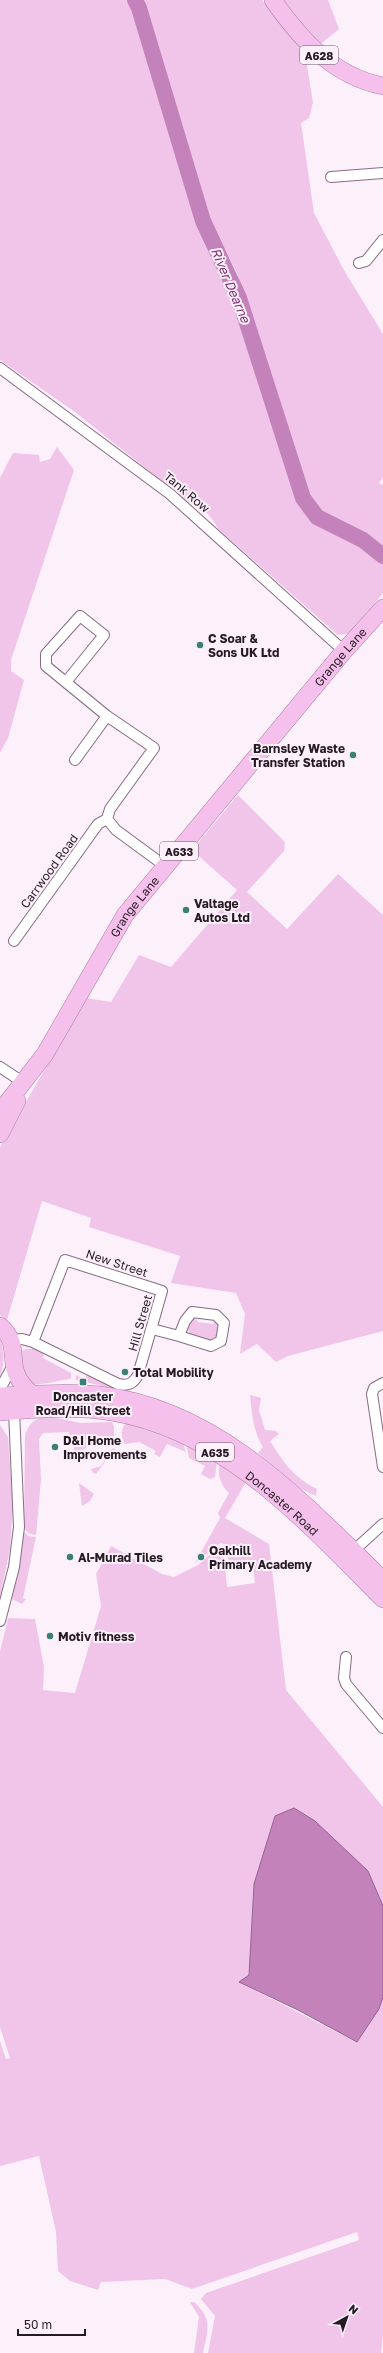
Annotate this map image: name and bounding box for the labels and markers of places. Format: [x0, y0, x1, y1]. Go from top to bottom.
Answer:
place label: C Soar & Sons UK Ltd [208, 631, 279, 660]
marker: C Soar & Sons UK Ltd [195, 640, 205, 650]
place label: Barnsley Waste Transfer Station [251, 741, 345, 770]
marker: Barnsley Waste Transfer Station [348, 750, 358, 760]
place label: Valtage Autos Ltd [194, 896, 250, 925]
marker: Valtage Autos Ltd [181, 905, 191, 915]
place label: Total Mobility [133, 1365, 215, 1380]
marker: Total Mobility [120, 1367, 130, 1377]
marker: Doncaster Road/Hill Street [78, 1377, 88, 1387]
place label: Doncaster Road/Hill Street [35, 1389, 131, 1418]
place label: D&I Home Improvements [63, 1433, 147, 1462]
marker: D&I Home Improvements [50, 1442, 60, 1452]
place label: Oakhill Primary Academy [209, 1543, 313, 1572]
place label: Al-Murad Tiles [78, 1550, 163, 1565]
marker: Al-Murad Tiles [65, 1552, 75, 1562]
marker: Oakhill Primary Academy [196, 1552, 206, 1562]
place label: Motiv fitness [58, 1629, 135, 1644]
marker: Motiv fitness [45, 1631, 55, 1641]

